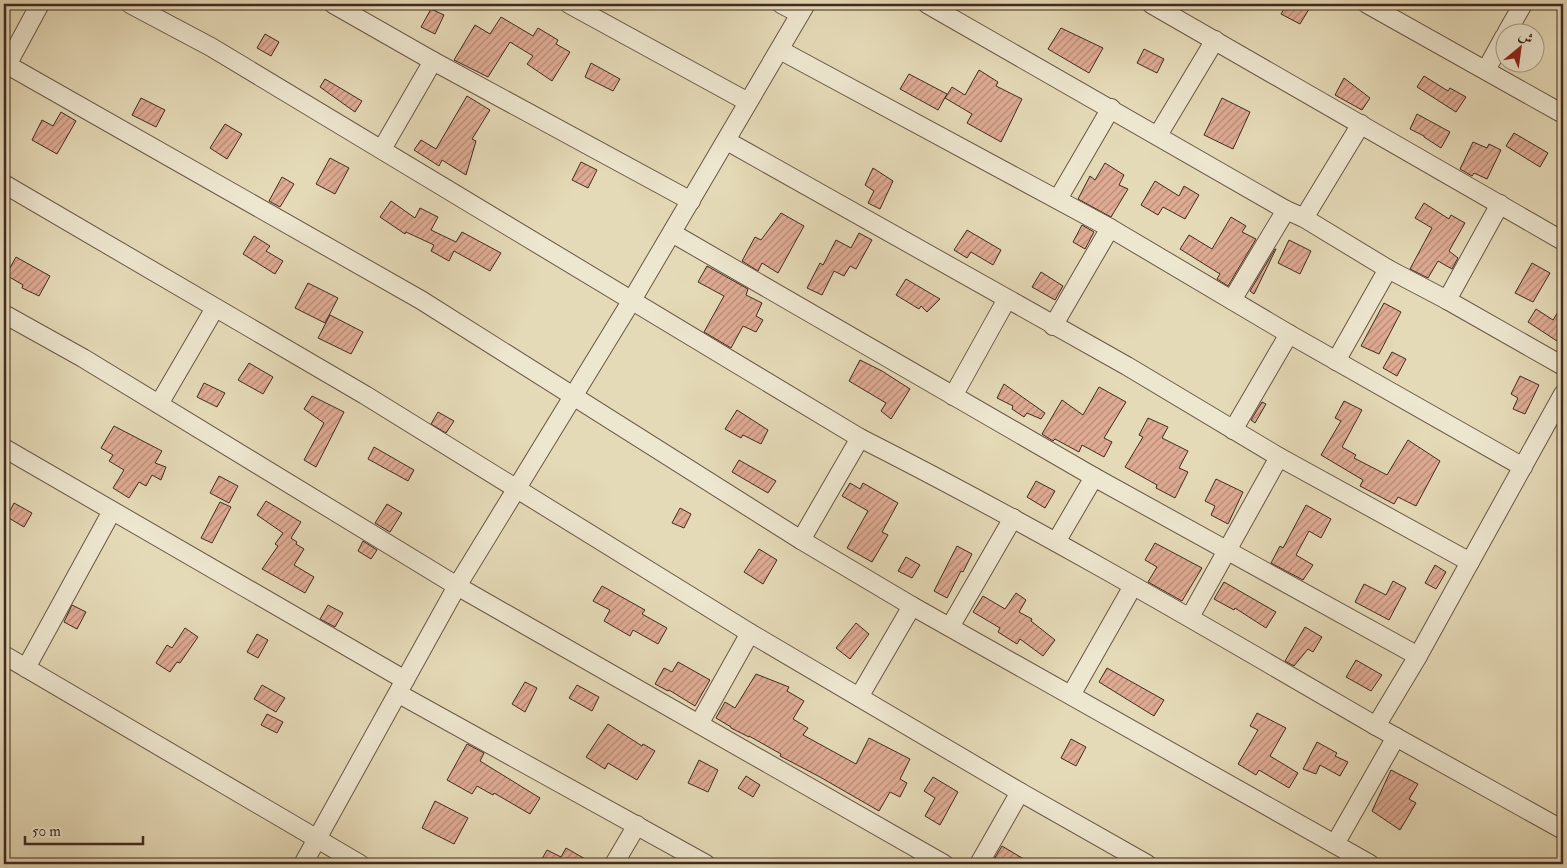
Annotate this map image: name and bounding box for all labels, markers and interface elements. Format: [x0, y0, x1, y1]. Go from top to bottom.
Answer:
north arrow [1494, 22, 1544, 72]
text: ش [1516, 26, 1536, 48]
scale bar [25, 813, 142, 845]
text: 50 m [32, 822, 61, 841]

